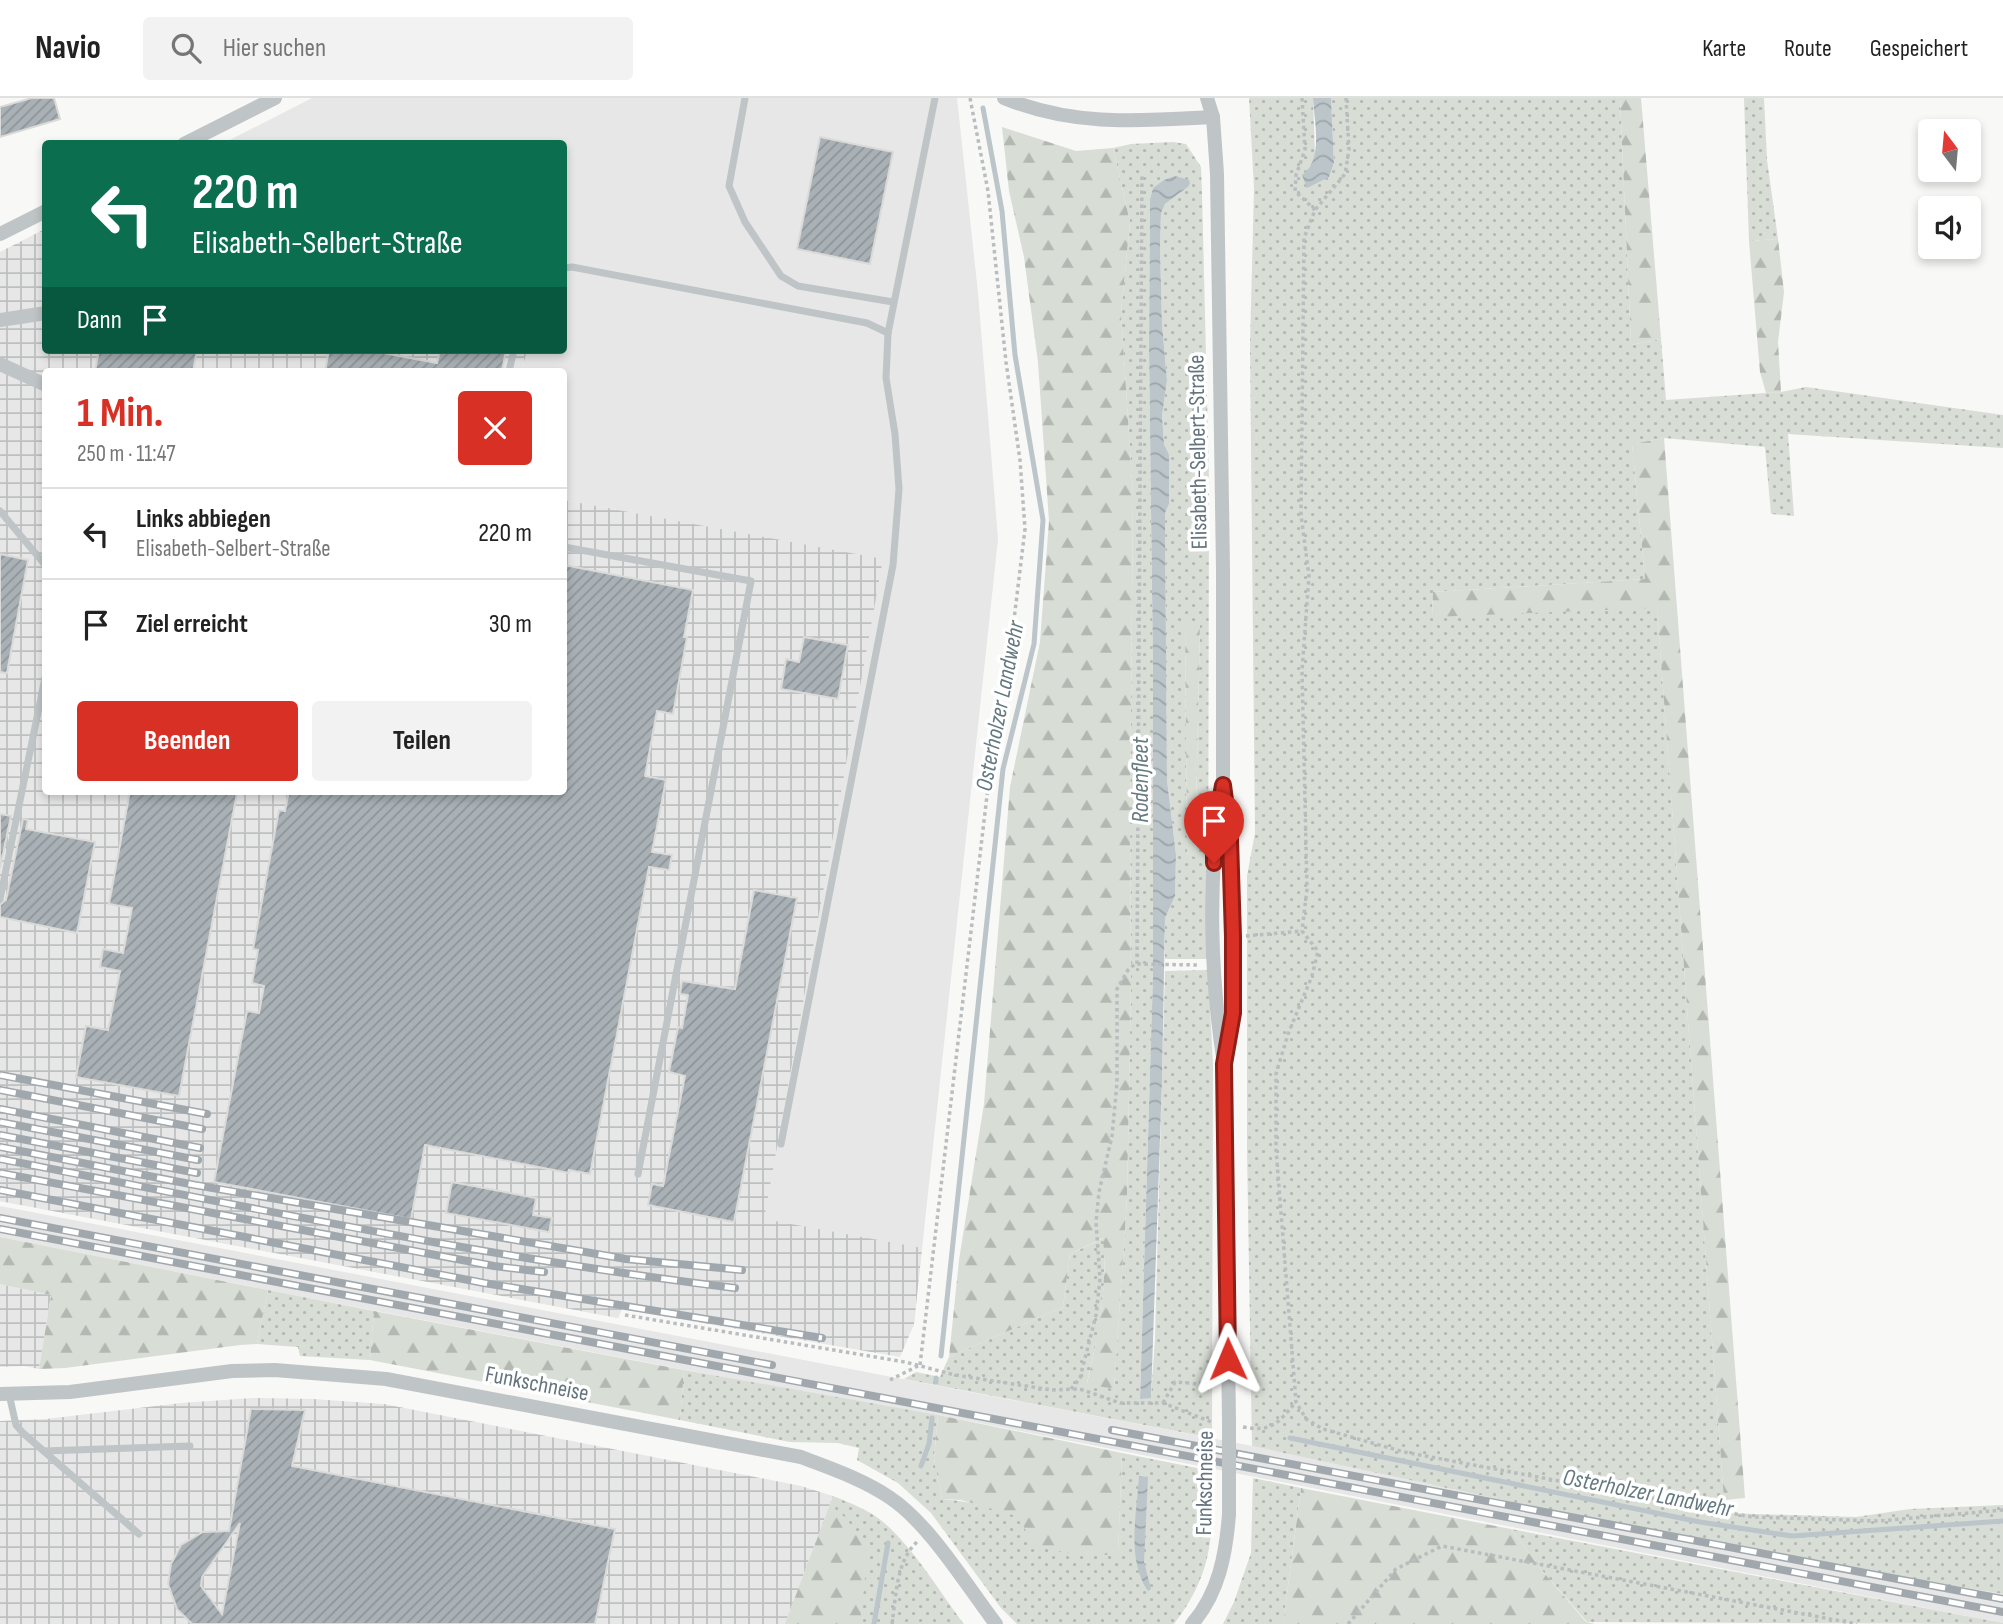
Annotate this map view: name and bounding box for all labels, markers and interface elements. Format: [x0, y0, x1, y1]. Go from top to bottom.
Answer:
search box [143, 17, 633, 80]
text: Navio [35, 28, 101, 68]
icon: search [167, 29, 205, 67]
text: Hier suchen [223, 33, 326, 64]
text: Karte [1702, 34, 1746, 63]
text: Route [1784, 34, 1832, 63]
text: Gespeichert [1870, 34, 1968, 63]
north arrow [1918, 119, 1981, 182]
map controls [1918, 119, 1981, 259]
text: 220 m [192, 164, 298, 223]
icon: left [77, 168, 168, 259]
button: sound [1918, 196, 1981, 259]
text: Elisabeth-Selbert-Straße [192, 224, 463, 263]
icon: arrive [136, 301, 174, 339]
text: Dann [77, 305, 122, 336]
street label: Elisabeth-Selbert-Straße [1182, 354, 1214, 550]
text: 1 Min. [77, 388, 163, 439]
button: close [458, 391, 532, 465]
text: 250 m · 11:47 [77, 440, 175, 468]
text: Links abbiegen [136, 504, 271, 535]
icon: left [77, 515, 115, 553]
text: 220 m [478, 518, 532, 549]
text: Elisabeth-Selbert-Straße [136, 535, 331, 563]
icon: arrive [77, 606, 115, 644]
text: Ziel erreicht [136, 609, 248, 640]
text: 30 m [489, 609, 532, 640]
water label: Osterholzer Landwehr [969, 617, 1031, 794]
button: Beenden [77, 701, 298, 781]
button: Teilen [312, 701, 532, 781]
water label: Rodenfleet [1126, 736, 1155, 823]
pin [1184, 791, 1244, 863]
icon: arrive [1195, 802, 1233, 840]
position arrow [1191, 1322, 1265, 1396]
street label: Funkschneise [483, 1360, 591, 1408]
street label: Funkschneise [1190, 1430, 1220, 1536]
water label: Osterholzer Landwehr [1560, 1462, 1737, 1524]

